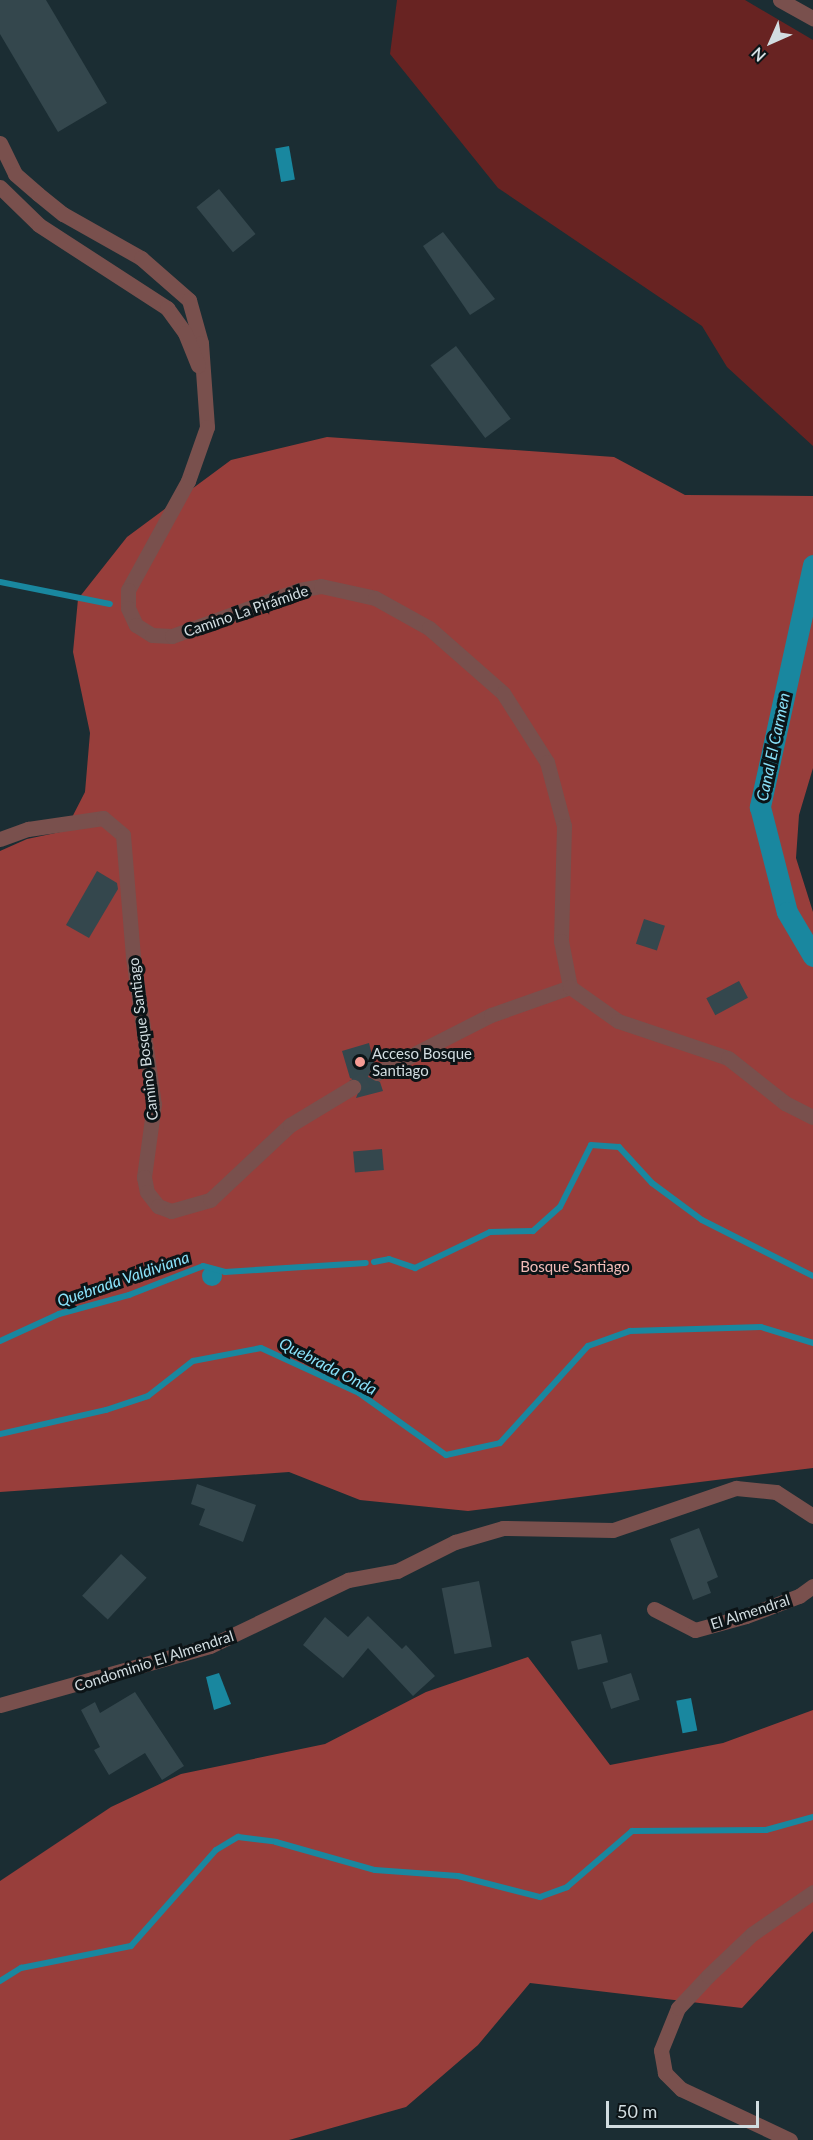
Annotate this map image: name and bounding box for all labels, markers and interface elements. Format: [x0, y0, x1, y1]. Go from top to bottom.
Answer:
north arrow [741, 12, 801, 72]
text: N [747, 44, 769, 66]
street label: Camino La Pirámide [181, 581, 311, 641]
water label: Canal El Carmen [752, 691, 794, 803]
street label: Camino Bosque Santiago [124, 957, 162, 1121]
place label: Acceso Bosque Santiago [372, 1044, 472, 1079]
marker: Acceso Bosque Santiago [353, 1055, 367, 1069]
water label: Quebrada Valdiviana [54, 1247, 192, 1311]
park label: Bosque Santiago [520, 1258, 630, 1276]
water label: Quebrada Onda [276, 1333, 380, 1399]
street label: El Almendral [708, 1591, 792, 1633]
street label: Condominio El Almendral [72, 1627, 236, 1695]
scale bar [609, 2089, 762, 2127]
text: 50 m [617, 2100, 657, 2122]

